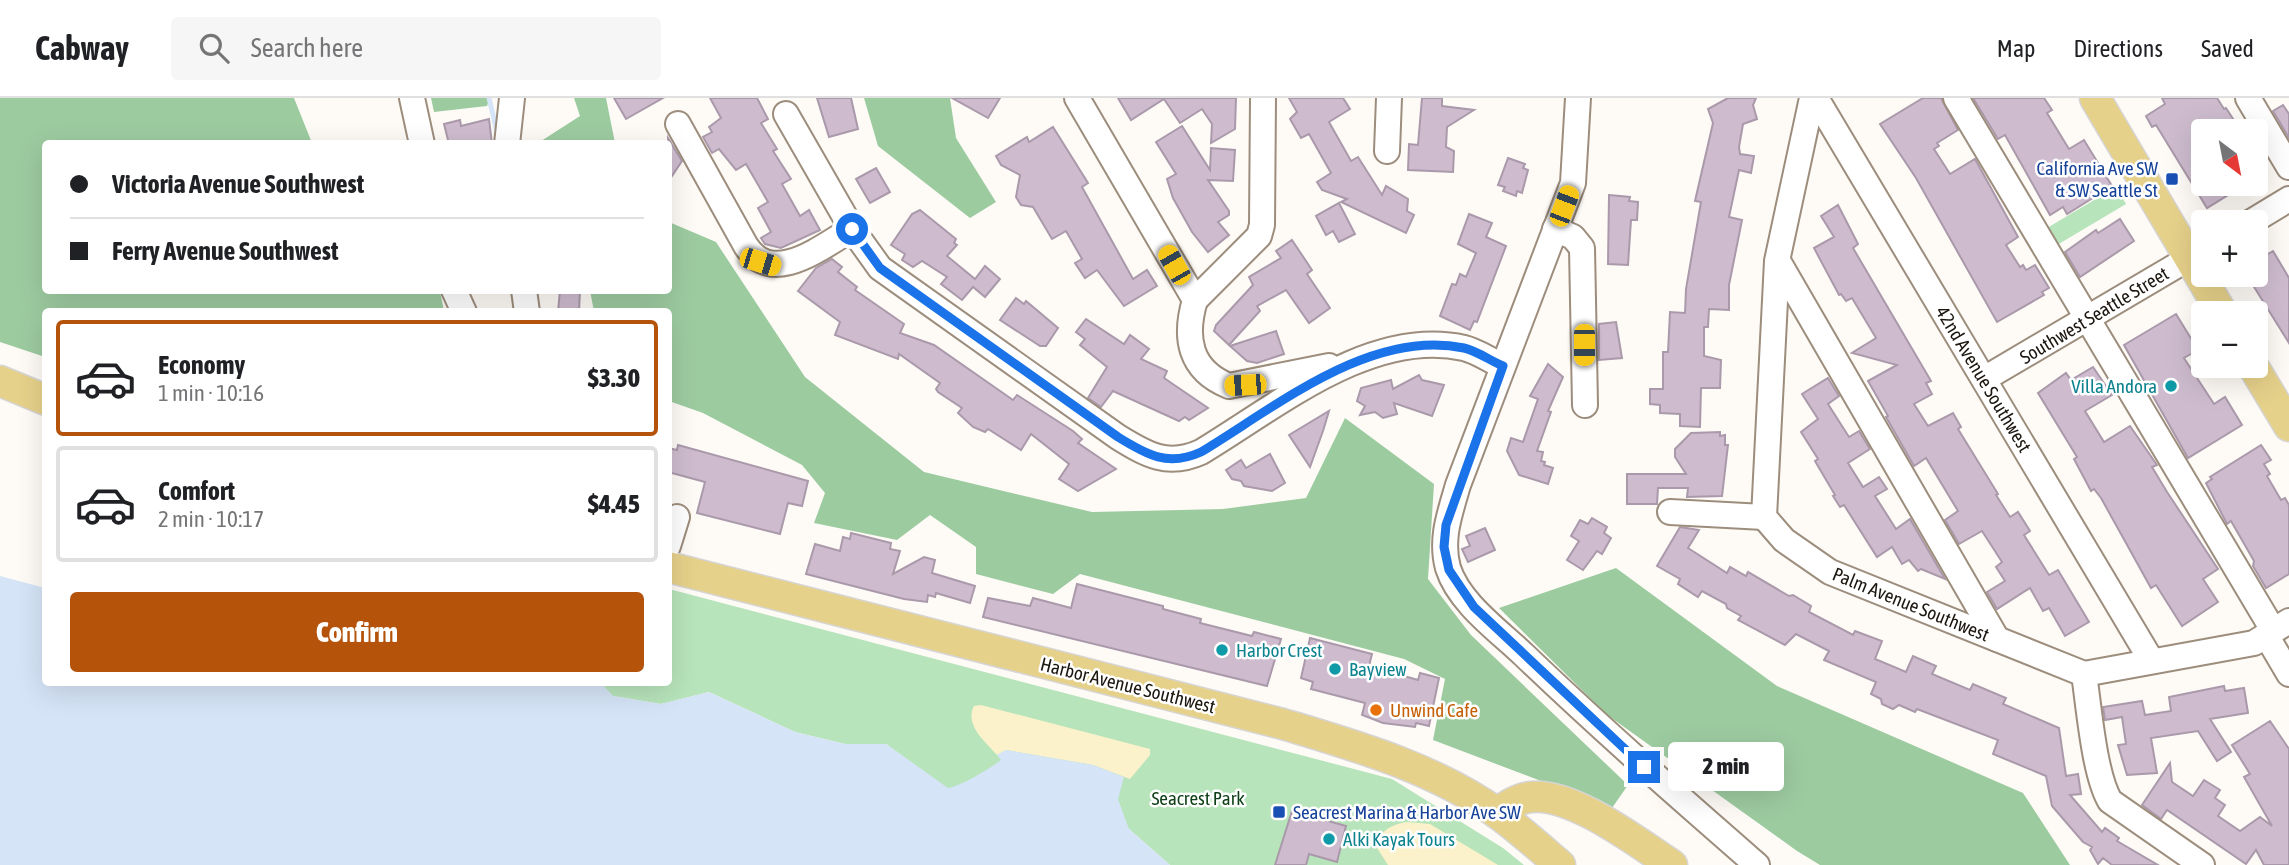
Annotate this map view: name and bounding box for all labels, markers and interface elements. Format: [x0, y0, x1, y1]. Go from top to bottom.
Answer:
search box [171, 17, 661, 80]
text: Cabway [35, 29, 129, 67]
icon: search [195, 29, 233, 67]
text: Search here [251, 33, 363, 63]
text: Map [1997, 35, 2035, 62]
text: Directions [2073, 35, 2163, 62]
text: Saved [2201, 35, 2254, 62]
north arrow [2191, 119, 2268, 196]
map controls [2191, 119, 2268, 378]
place label: California Ave SW & SW Seattle St [2036, 157, 2158, 201]
text: Victoria Avenue Southwest [112, 169, 364, 199]
marker: California Ave SW & SW Seattle St [2164, 171, 2180, 187]
car [1547, 183, 1582, 229]
button: + [2191, 210, 2268, 287]
route start [836, 213, 868, 245]
text: Ferry Avenue Southwest [112, 236, 338, 266]
car [1155, 242, 1194, 288]
car [737, 246, 784, 278]
street label: Southwest Seattle Street [2016, 262, 2172, 368]
button: − [2191, 301, 2268, 378]
street label: 42nd Avenue Southwest [1932, 302, 2036, 456]
car [1574, 324, 1595, 366]
icon: car [74, 347, 137, 410]
text: Economy [158, 350, 245, 380]
text: $3.30 [588, 363, 640, 393]
car [1224, 373, 1267, 397]
place label: Villa Andora [2071, 375, 2157, 397]
marker: Villa Andora [2163, 378, 2179, 394]
text: 1 min · 10:16 [158, 380, 264, 406]
icon: car [74, 473, 137, 536]
text: Comfort [158, 476, 235, 506]
text: $4.45 [588, 489, 640, 519]
text: 2 min · 10:17 [158, 506, 264, 532]
street label: Palm Avenue Southwest [1829, 563, 1993, 645]
button: Confirm [70, 592, 644, 672]
place label: Harbor Crest [1236, 639, 1323, 661]
marker: Harbor Crest [1214, 642, 1230, 658]
street label: Harbor Avenue Southwest [1038, 653, 1218, 717]
place label: Bayview [1349, 658, 1407, 680]
marker: Bayview [1327, 661, 1343, 677]
place label: Unwind Cafe [1390, 699, 1478, 721]
marker: Unwind Cafe [1368, 702, 1384, 718]
callout: 2 min [1668, 742, 1784, 792]
route end [1628, 751, 1660, 783]
text: 2 min [1703, 753, 1749, 779]
park label: Seacrest Park [1151, 787, 1245, 809]
place label: Seacrest Marina & Harbor Ave SW [1293, 801, 1521, 823]
marker: Seacrest Marina & Harbor Ave SW [1271, 804, 1287, 820]
place label: Alki Kayak Tours [1343, 828, 1455, 850]
marker: Alki Kayak Tours [1321, 831, 1337, 847]

